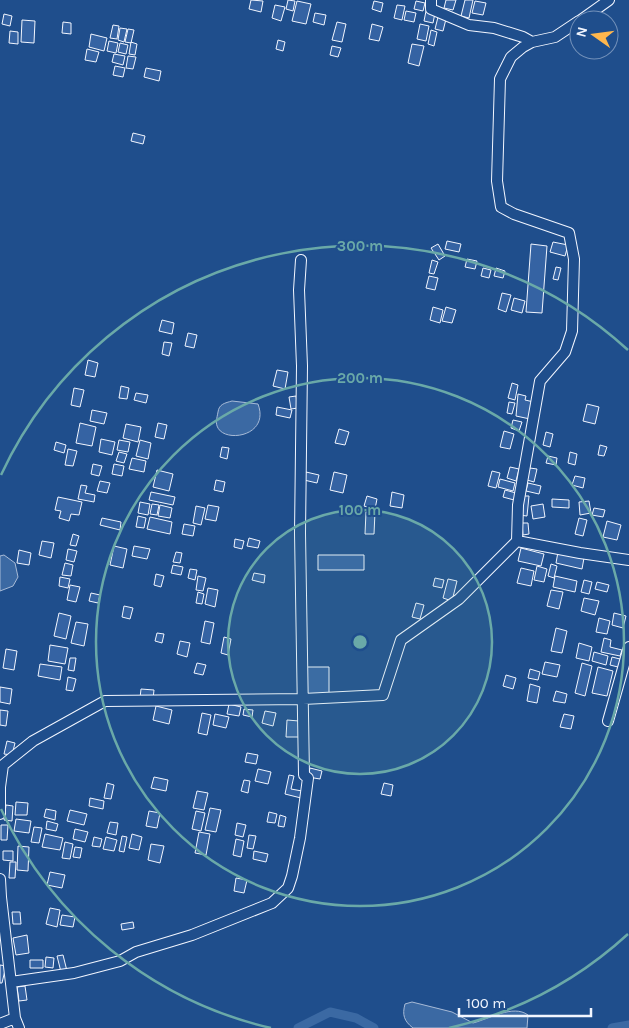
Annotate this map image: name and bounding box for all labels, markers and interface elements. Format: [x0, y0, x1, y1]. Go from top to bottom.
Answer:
north arrow [569, 10, 619, 60]
text: N [572, 25, 591, 39]
text: 300 m [337, 237, 383, 255]
text: 200 m [337, 369, 383, 387]
text: 100 m [339, 501, 381, 519]
centre of rings [351, 633, 369, 651]
scale bar [459, 986, 592, 1018]
text: 100 m [466, 994, 506, 1012]

